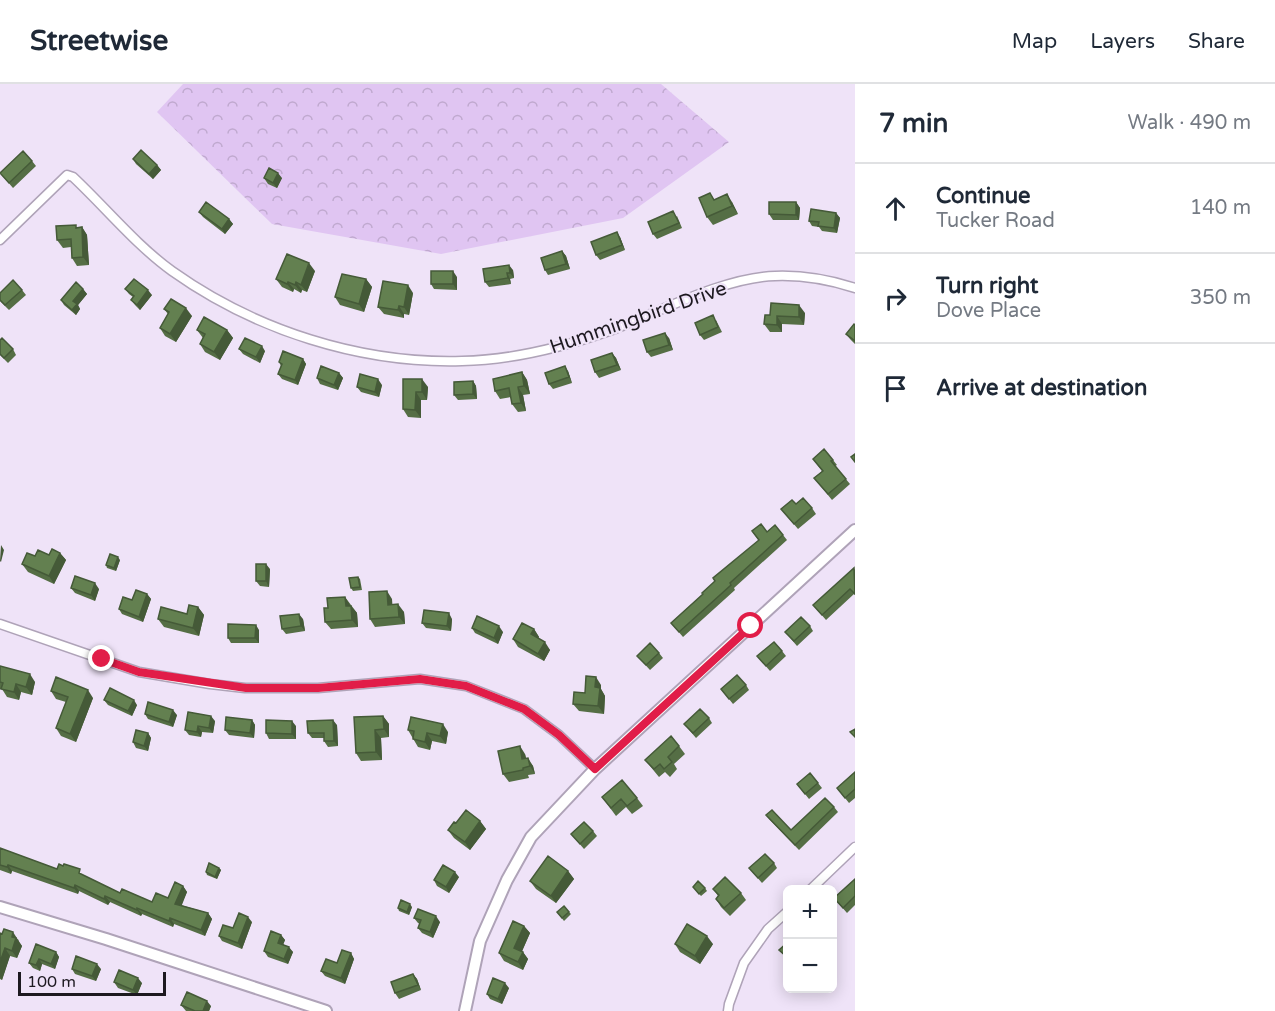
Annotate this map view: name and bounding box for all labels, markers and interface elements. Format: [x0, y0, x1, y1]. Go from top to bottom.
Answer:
text: Streetwise [30, 24, 168, 58]
text: Map [1012, 29, 1057, 54]
text: Layers [1090, 29, 1155, 54]
text: Share [1188, 29, 1245, 54]
text: 7 min [879, 108, 948, 139]
text: Walk · 490 m [1128, 111, 1251, 135]
text: Continue [936, 183, 1031, 209]
icon: ahead [879, 192, 912, 225]
text: 140 m [1190, 196, 1251, 220]
text: Tucker Road [936, 209, 1055, 233]
text: Turn right [936, 273, 1038, 299]
street label: Hummingbird Drive [547, 276, 730, 359]
icon: right [879, 282, 912, 315]
text: 350 m [1190, 286, 1251, 310]
text: Dove Place [936, 299, 1041, 323]
icon: arrive [879, 372, 912, 405]
text: Arrive at destination [936, 375, 1147, 401]
route start [737, 612, 763, 638]
route end [88, 645, 114, 671]
map controls [783, 885, 837, 993]
button: + [783, 885, 837, 939]
button: − [783, 939, 837, 993]
scale bar [18, 969, 166, 996]
text: 100 m [27, 972, 76, 992]

